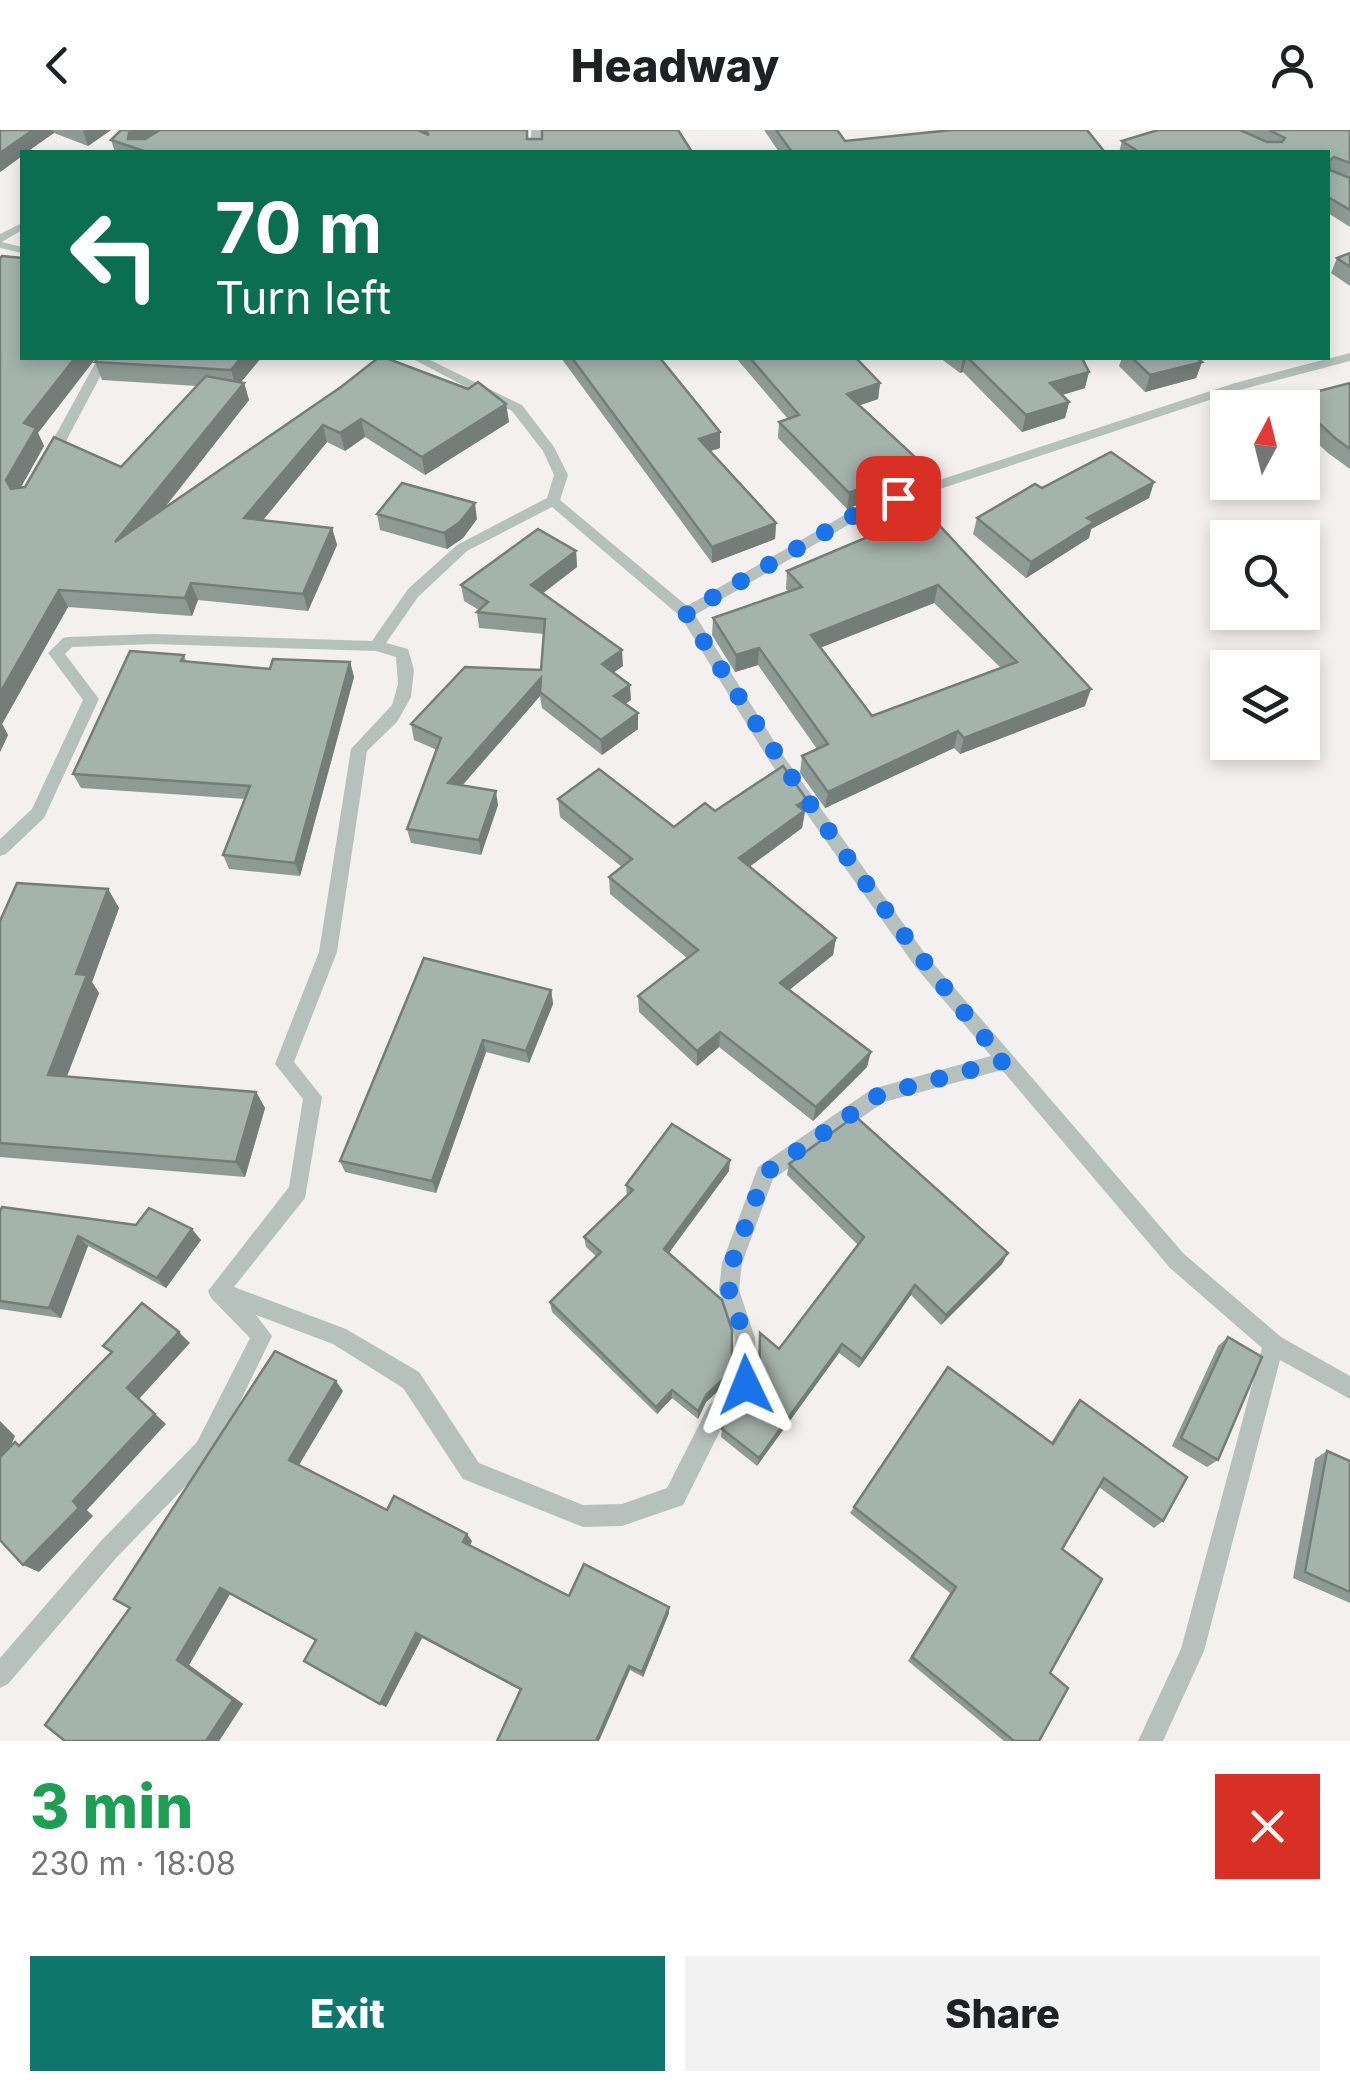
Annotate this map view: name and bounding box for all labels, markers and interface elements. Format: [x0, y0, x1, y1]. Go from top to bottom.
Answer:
icon: back [30, 38, 85, 93]
text: Headway [571, 38, 779, 93]
icon: person [1265, 38, 1320, 93]
text: 70 m [215, 185, 382, 270]
icon: left [50, 190, 180, 320]
text: Turn left [215, 270, 391, 325]
north arrow [1210, 390, 1320, 500]
map controls [1210, 390, 1320, 760]
pin [856, 456, 941, 541]
icon: arrive [871, 471, 926, 526]
button: search [1210, 520, 1320, 630]
button: layers [1210, 650, 1320, 760]
position arrow [694, 1333, 798, 1437]
text: 3 min [30, 1770, 193, 1842]
button: close [1215, 1774, 1320, 1879]
text: 230 m · 18:08 [30, 1844, 236, 1883]
button: Exit [30, 1956, 665, 2071]
button: Share [685, 1956, 1320, 2071]

